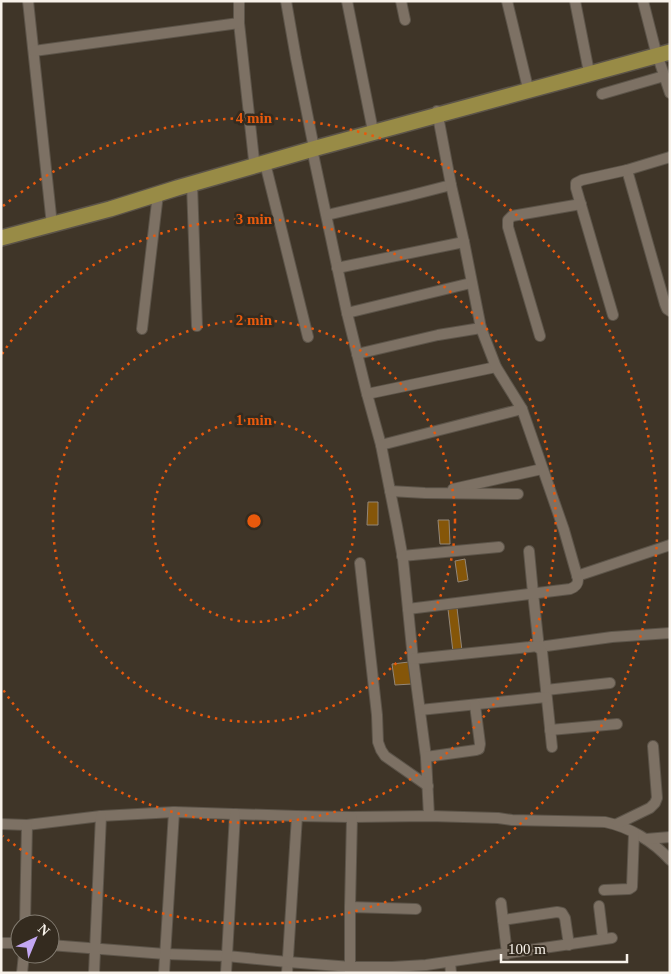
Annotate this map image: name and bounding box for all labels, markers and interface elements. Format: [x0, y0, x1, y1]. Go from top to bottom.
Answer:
text: 4 min [236, 110, 273, 126]
text: 3 min [236, 211, 273, 227]
text: 2 min [236, 312, 273, 328]
text: 1 min [236, 412, 273, 428]
centre of rings [245, 512, 263, 530]
north arrow [10, 914, 60, 964]
text: N [35, 921, 53, 939]
scale bar [501, 932, 627, 964]
text: 100 m [508, 941, 546, 957]

